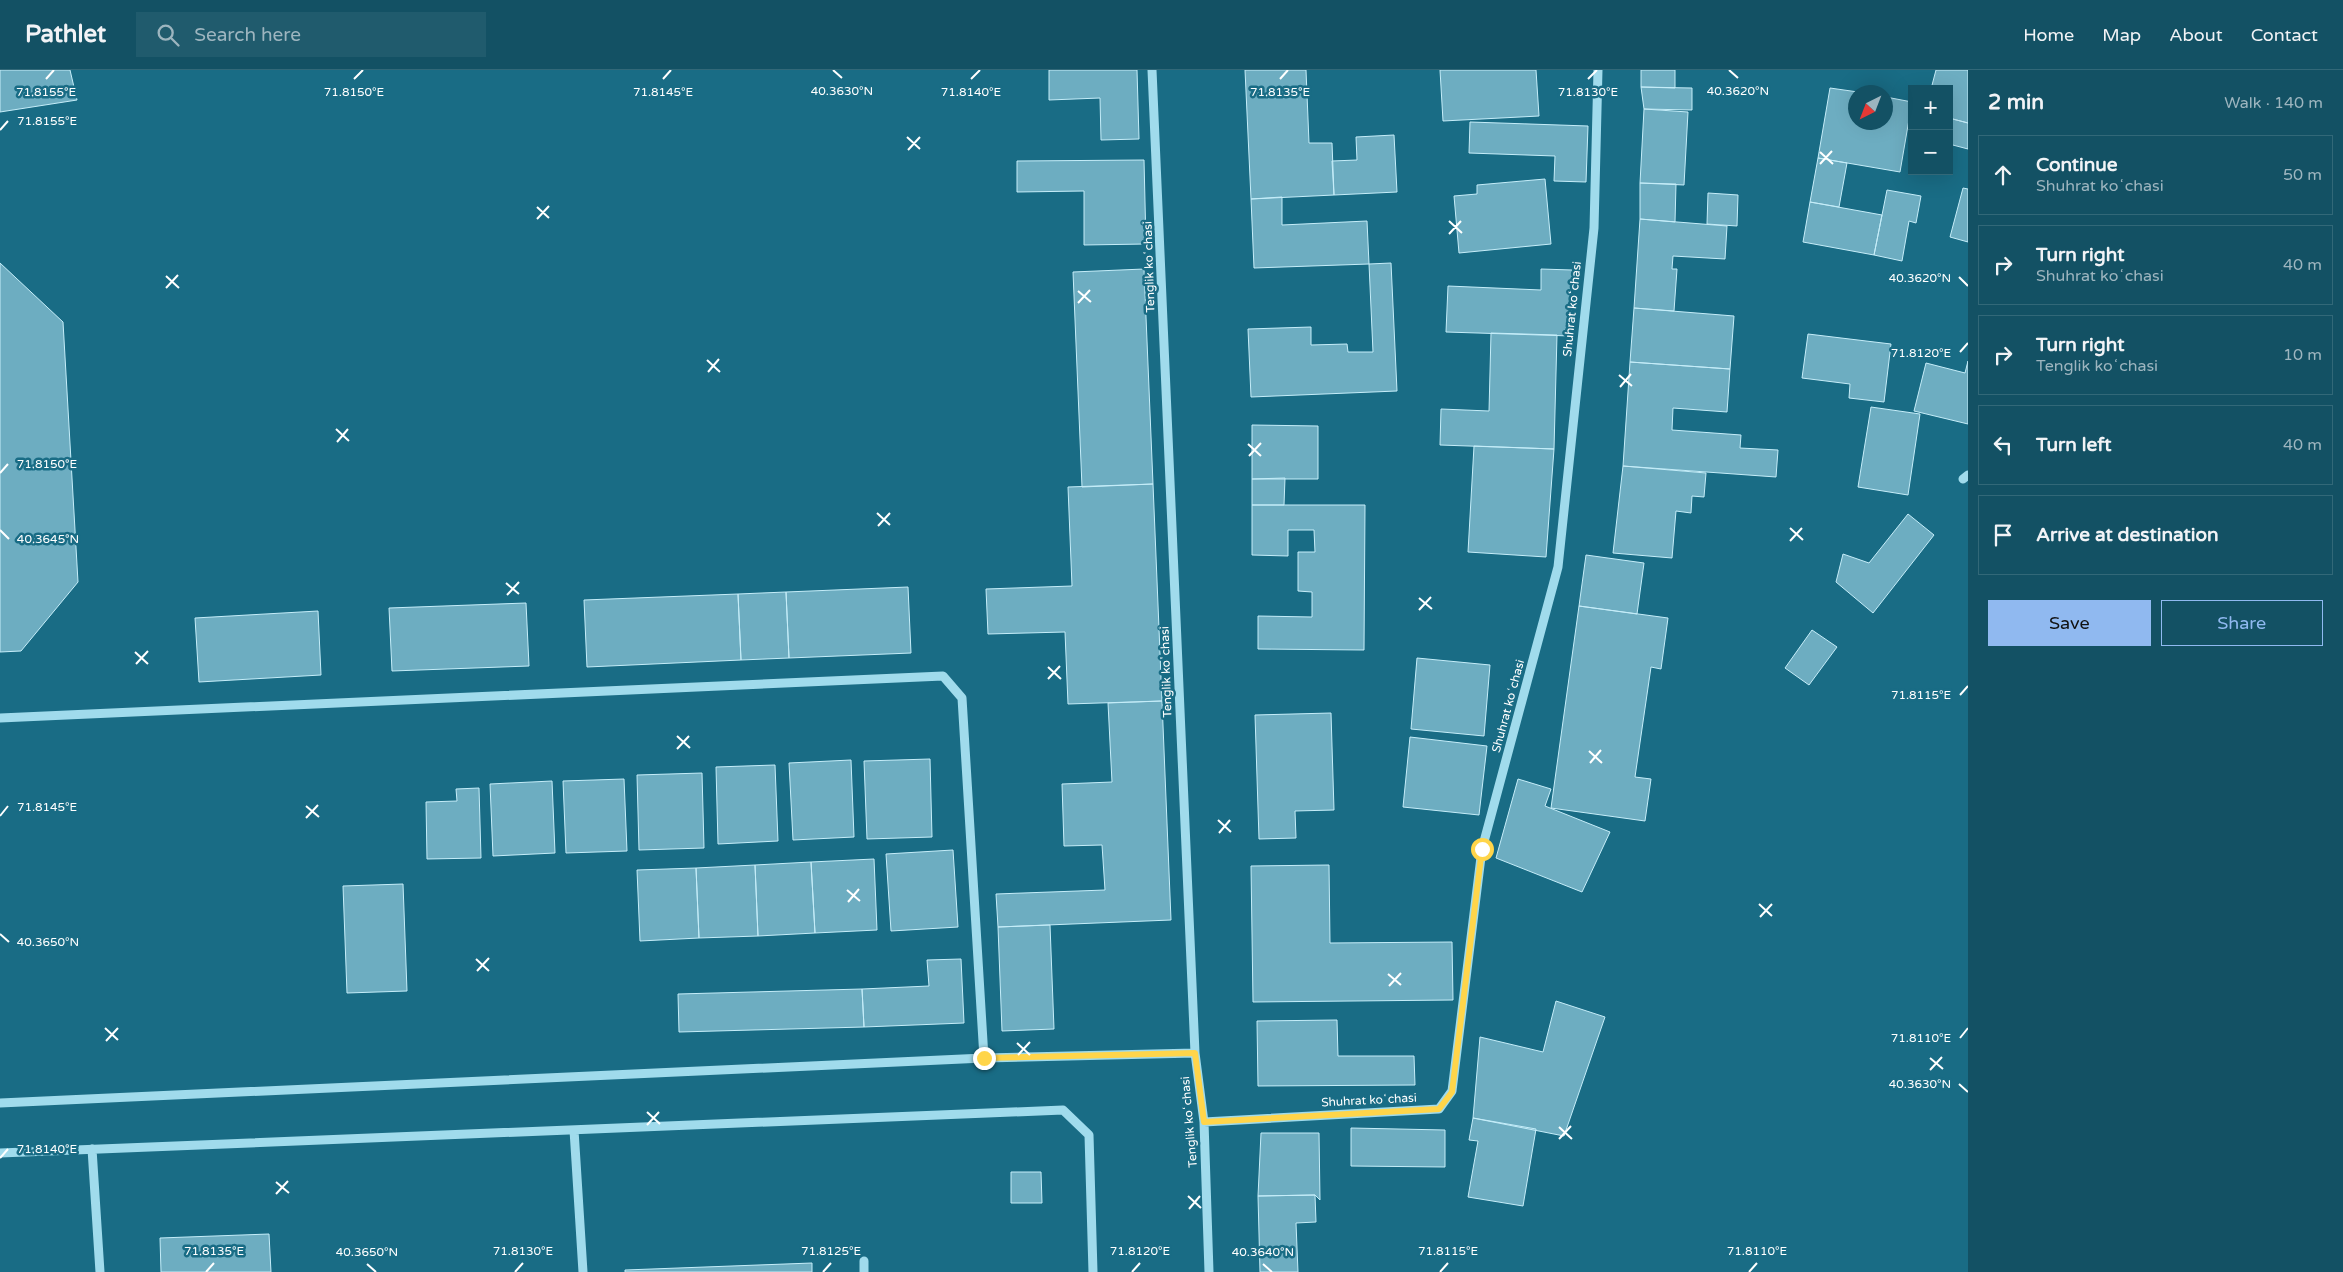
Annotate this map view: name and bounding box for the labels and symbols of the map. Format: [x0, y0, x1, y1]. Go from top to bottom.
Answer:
text: 40.3630°N [811, 84, 873, 98]
text: 40.3620°N [1707, 84, 1769, 98]
text: 71.8155°E [16, 85, 76, 99]
text: 71.8150°E [324, 85, 385, 99]
text: 71.8145°E [633, 85, 693, 99]
text: 71.8140°E [941, 85, 1002, 99]
text: 71.8135°E [1250, 85, 1310, 99]
text: 71.8130°E [1558, 85, 1619, 99]
north arrow [1848, 85, 1893, 130]
text: 71.8155°E [17, 114, 77, 128]
street label: Tenglik koʻchasi [1140, 221, 1158, 313]
street label: Shuhrat koʻchasi [1560, 261, 1584, 357]
text: 40.3620°N [1889, 271, 1951, 285]
text: 71.8120°E [1891, 346, 1952, 360]
text: 71.8150°E [17, 457, 78, 471]
text: 40.3645°N [17, 532, 79, 546]
street label: Tenglik koʻchasi [1157, 626, 1175, 718]
street label: Shuhrat koʻchasi [1489, 658, 1527, 754]
text: 71.8115°E [1891, 688, 1951, 702]
text: 71.8145°E [17, 800, 77, 814]
route start [1471, 838, 1494, 861]
text: 40.3650°N [17, 935, 79, 949]
text: 71.8110°E [1891, 1031, 1952, 1045]
route end [973, 1047, 996, 1070]
street label: Tenglik koʻchasi [1178, 1076, 1200, 1168]
text: 40.3630°N [1889, 1077, 1951, 1091]
street label: Shuhrat koʻchasi [1321, 1091, 1417, 1109]
text: 71.8140°E [17, 1142, 78, 1156]
text: 71.8135°E [184, 1244, 244, 1258]
text: 71.8130°E [493, 1244, 554, 1258]
text: 71.8125°E [801, 1244, 861, 1258]
text: 71.8120°E [1110, 1244, 1171, 1258]
text: 71.8115°E [1418, 1244, 1478, 1258]
text: 71.8110°E [1727, 1244, 1788, 1258]
text: 40.3650°N [336, 1245, 398, 1259]
text: 40.3640°N [1232, 1245, 1294, 1259]

